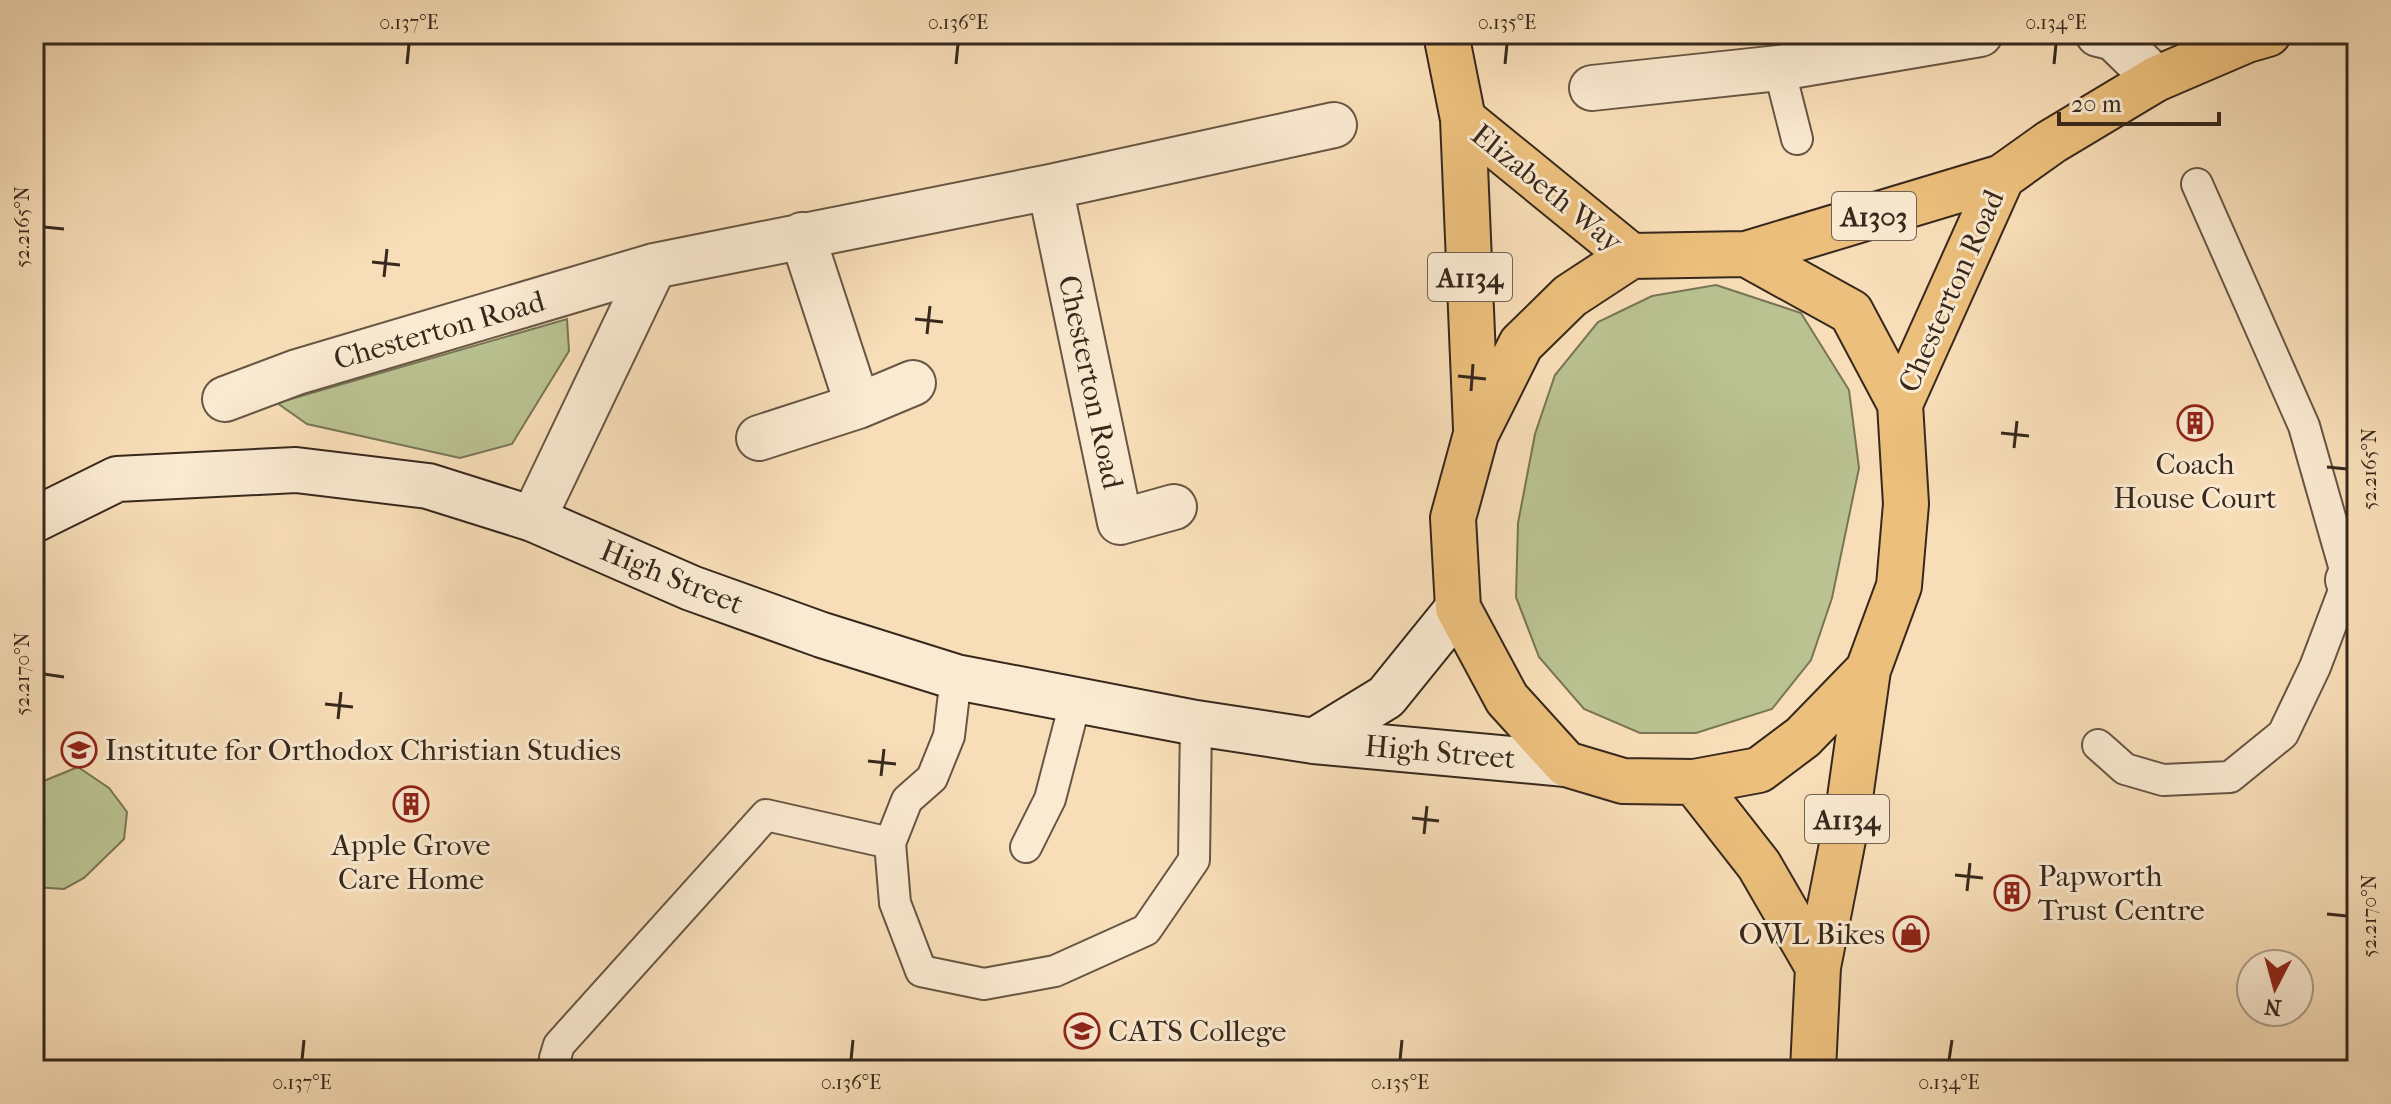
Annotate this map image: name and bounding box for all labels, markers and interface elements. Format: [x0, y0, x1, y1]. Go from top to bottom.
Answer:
text: 0.137°E [379, 11, 439, 34]
text: 0.136°E [928, 11, 988, 34]
text: 0.135°E [1478, 11, 1536, 34]
text: 0.134°E [2025, 11, 2087, 34]
scale bar [2059, 76, 2219, 126]
text: 20 m [2071, 90, 2122, 118]
street label: Elizabeth Way [1464, 117, 1630, 261]
street label: Chesterton Road [1891, 184, 2012, 398]
text: 52.2165°N [11, 186, 34, 268]
road number: A1303 [1832, 192, 1916, 240]
road number: A1134 [1428, 253, 1512, 301]
street label: Chesterton Road [1051, 272, 1130, 493]
street label: Chesterton Road [330, 283, 549, 377]
building icon: Coach House Court [2176, 404, 2214, 442]
text: 52.2165°N [2358, 428, 2381, 510]
place label: Coach House Court [2113, 447, 2277, 516]
street label: High Street [595, 533, 749, 622]
text: 52.2170°N [11, 632, 34, 716]
street label: High Street [1363, 728, 1517, 777]
school or university icon: Institute for Orthodox Christian Studies [60, 731, 98, 769]
place label: Institute for Orthodox Christian Studies [105, 733, 621, 768]
building icon: Apple Grove Care Home [392, 785, 430, 823]
road number: A1134 [1805, 795, 1889, 843]
place label: Apple Grove Care Home [331, 828, 491, 897]
place label: Papworth Trust Centre [2038, 859, 2205, 928]
building icon: Papworth Trust Centre [1993, 874, 2031, 912]
text: 52.2170°N [2358, 874, 2381, 958]
shop icon: OWL Bikes [1892, 915, 1930, 953]
place label: OWL Bikes [1739, 917, 1885, 952]
north arrow [2235, 948, 2315, 1028]
text: N [2263, 993, 2283, 1021]
school or university icon: CATS College [1063, 1012, 1101, 1050]
place label: CATS College [1108, 1014, 1286, 1049]
text: 0.137°E [272, 1071, 332, 1094]
text: 0.136°E [821, 1071, 881, 1094]
text: 0.135°E [1371, 1071, 1429, 1094]
text: 0.134°E [1918, 1071, 1980, 1094]

